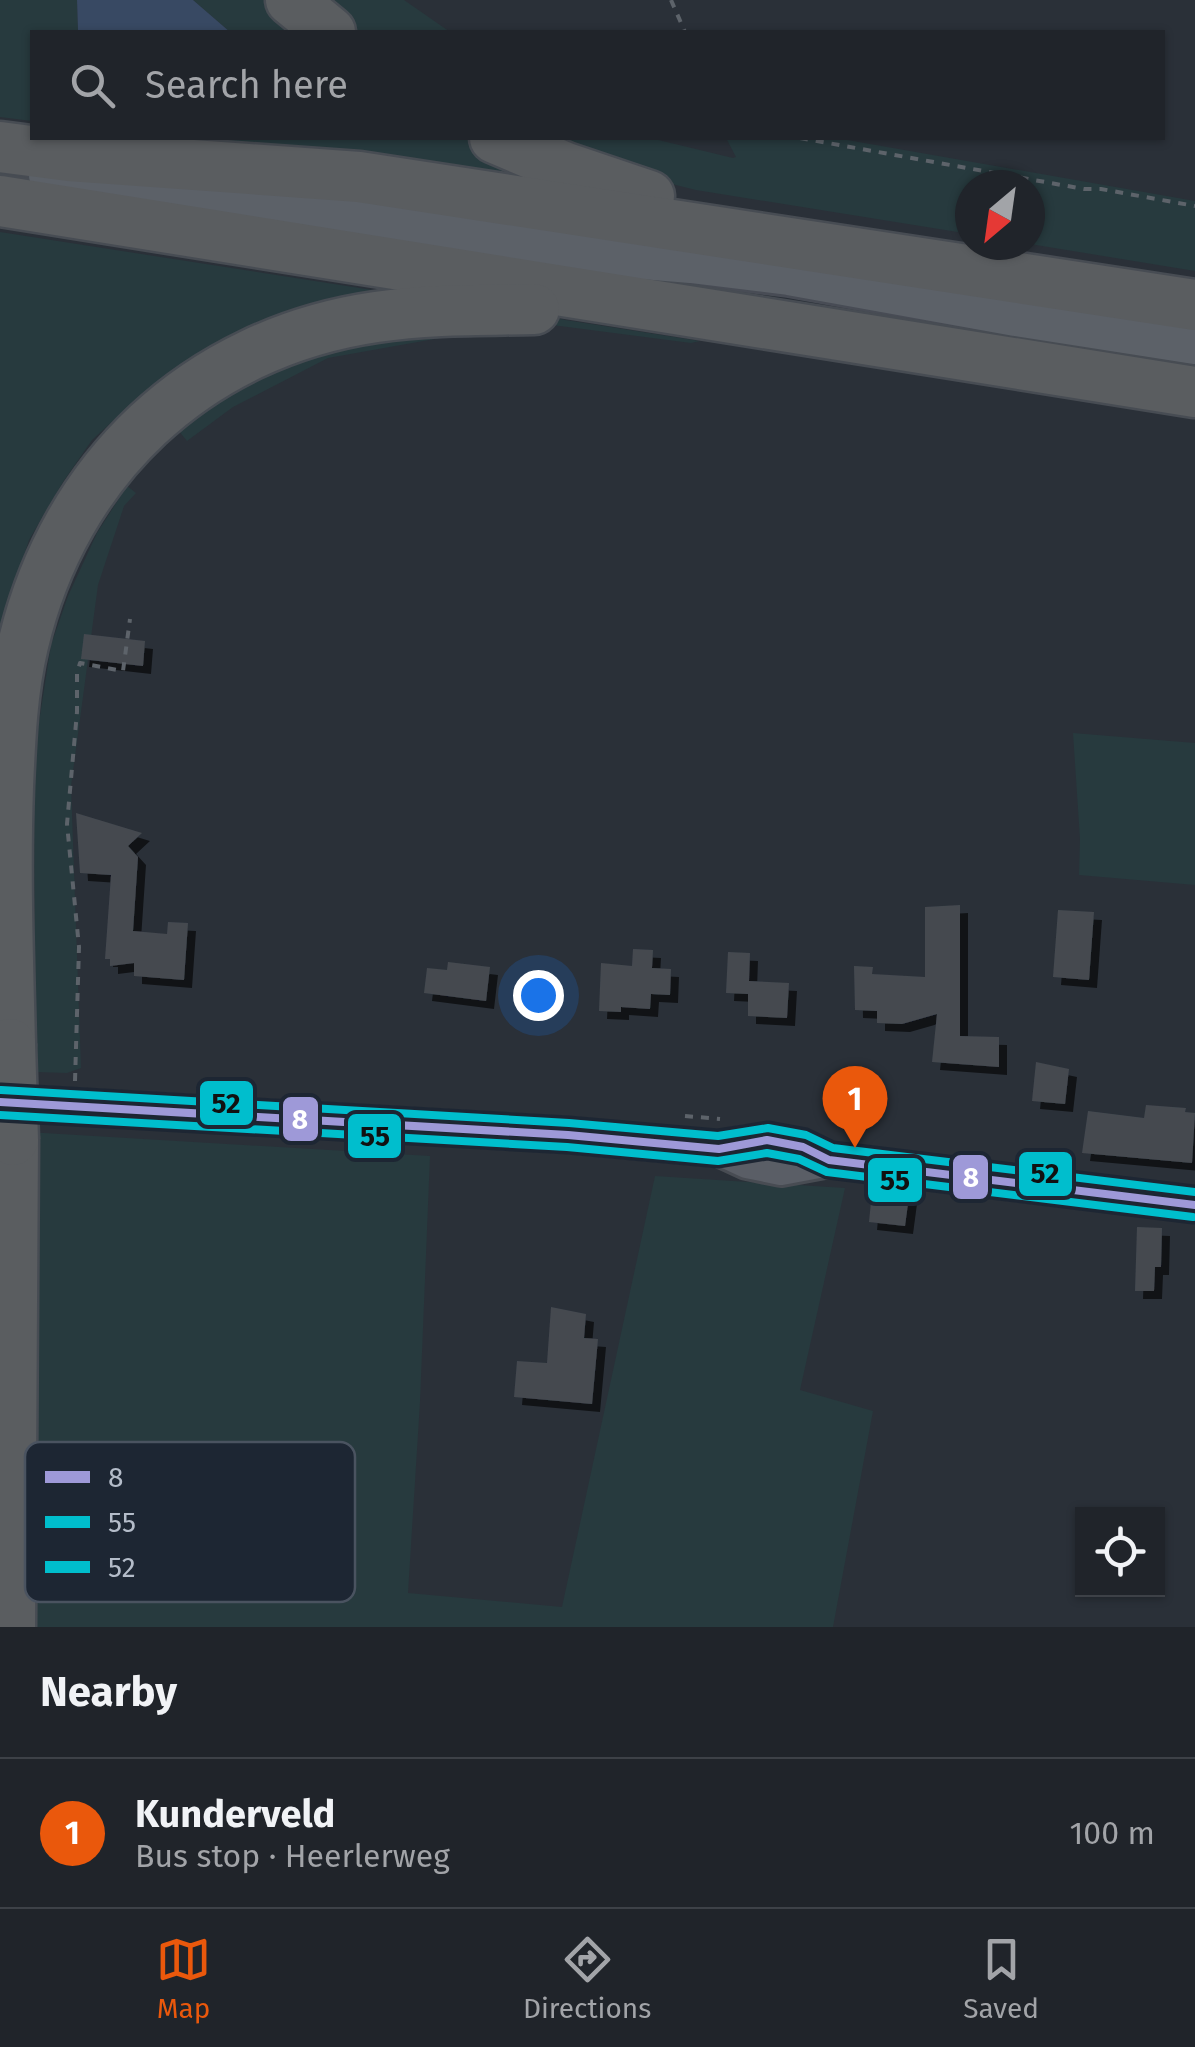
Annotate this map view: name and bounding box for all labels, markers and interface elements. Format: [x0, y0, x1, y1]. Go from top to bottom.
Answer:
search box [30, 30, 1165, 140]
icon: search [65, 58, 120, 113]
text: Search here [145, 62, 348, 108]
north arrow [955, 170, 1045, 260]
your location [513, 970, 564, 1021]
pin: 1 [822, 1066, 888, 1148]
line badge: 52 [198, 1079, 255, 1127]
text: 52 [211, 1087, 241, 1120]
line badge: 8 [281, 1095, 320, 1143]
text: 8 [292, 1103, 308, 1136]
line badge: 55 [346, 1112, 403, 1160]
text: 55 [360, 1120, 390, 1153]
line badge: 52 [1017, 1150, 1074, 1198]
line badge: 8 [951, 1153, 990, 1201]
line badge: 55 [866, 1156, 924, 1204]
text: 52 [1030, 1157, 1060, 1190]
text: 8 [963, 1161, 979, 1194]
text: 55 [880, 1164, 910, 1197]
legend [25, 1442, 355, 1602]
text: 8 [108, 1461, 123, 1494]
text: 55 [108, 1506, 136, 1539]
map controls [1075, 1507, 1165, 1597]
button: locate [1075, 1507, 1165, 1597]
text: 52 [108, 1551, 136, 1584]
text: Nearby [40, 1667, 177, 1717]
text: Kunderveld [135, 1791, 335, 1837]
text: 1 [65, 1814, 80, 1852]
text: 100 m [1070, 1814, 1155, 1852]
text: Bus stop · Heerlerweg [135, 1837, 450, 1875]
tab: Map [156, 1932, 211, 2025]
tab: Directions [523, 1932, 651, 2025]
tab: Saved [963, 1932, 1039, 2025]

